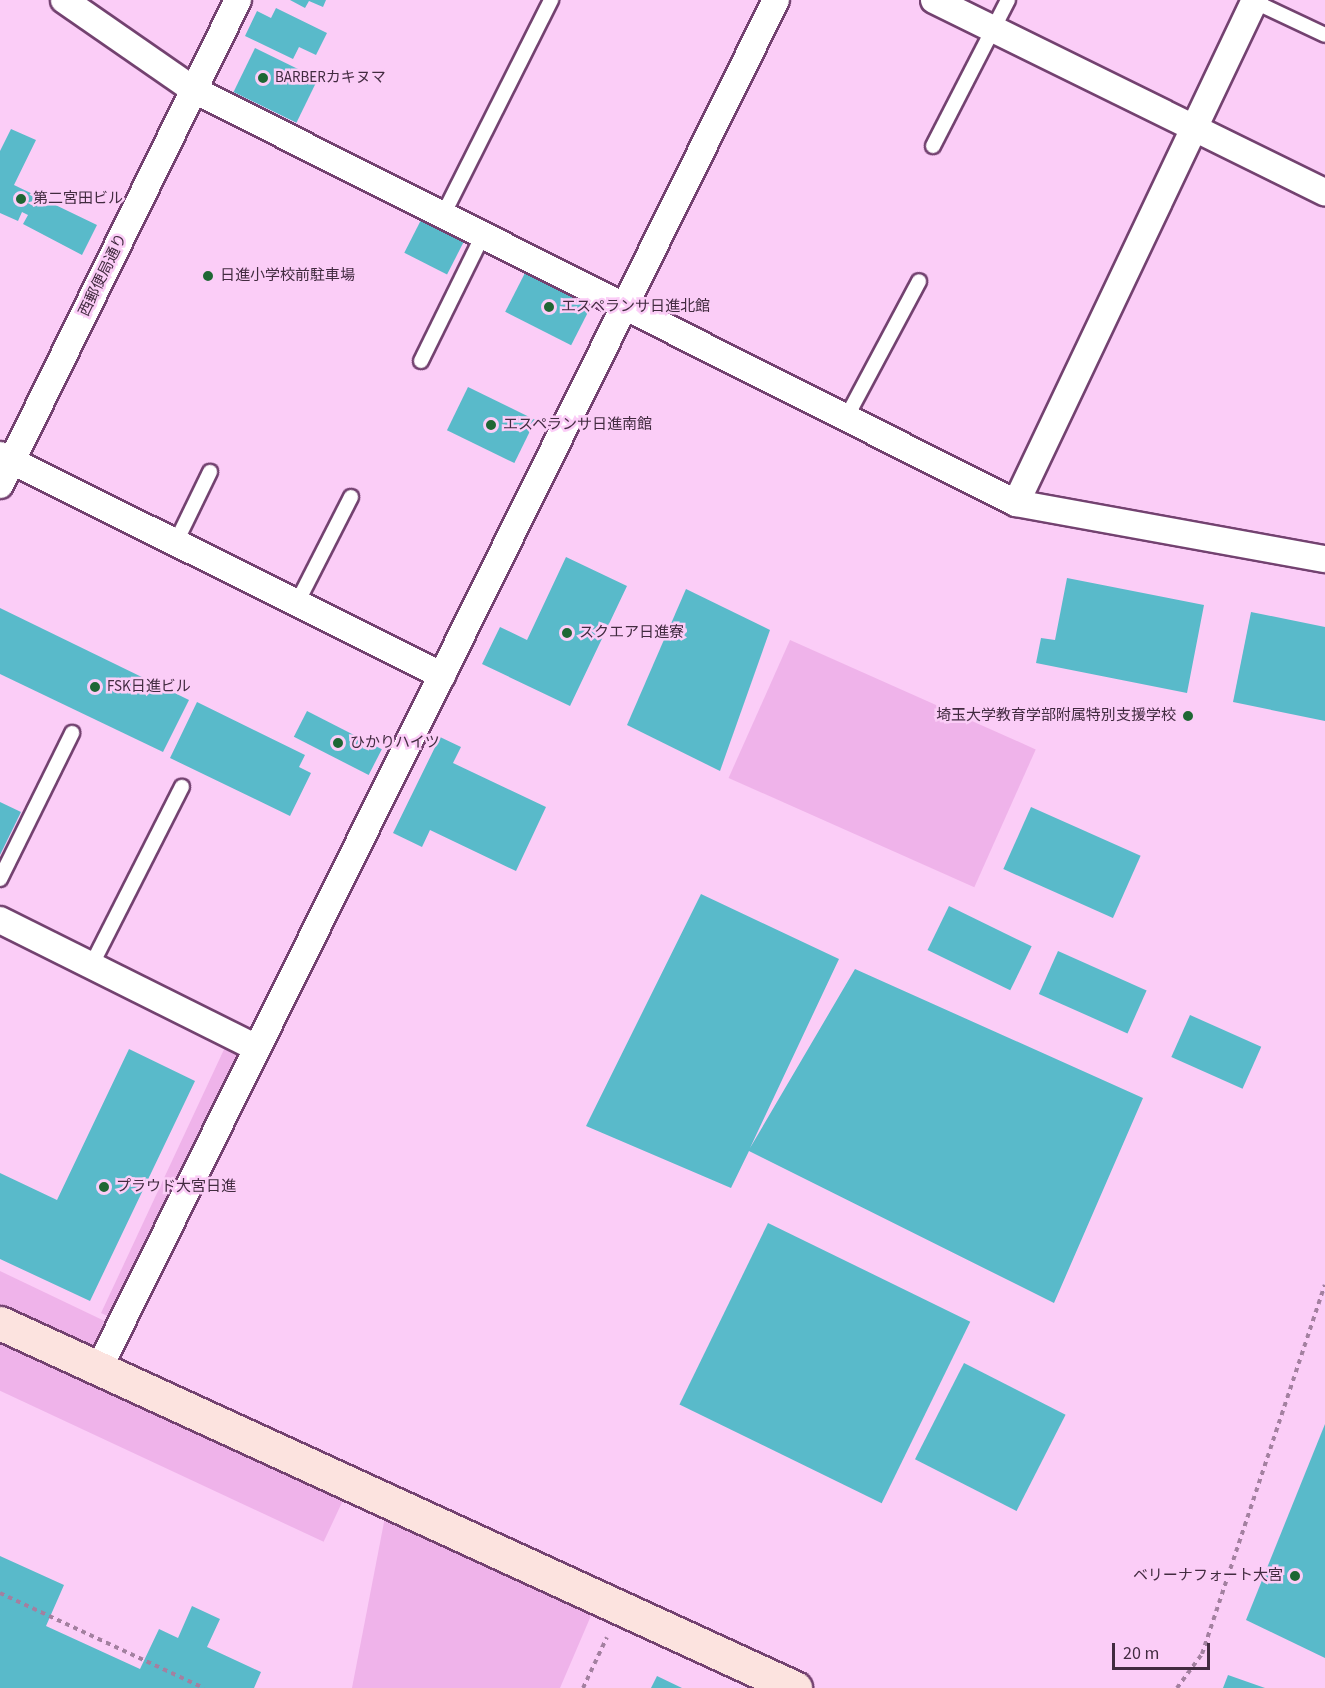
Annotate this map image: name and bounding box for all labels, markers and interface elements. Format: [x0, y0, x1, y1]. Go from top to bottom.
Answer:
place label: BARBERカキヌマ [275, 69, 386, 87]
marker: BARBERカキヌマ [256, 71, 270, 85]
place label: 第二宮田ビル [33, 190, 123, 208]
marker: 第二宮田ビル [14, 192, 28, 206]
street label: 西郵便局通り [75, 231, 131, 319]
place label: 日進小学校前駐車場 [220, 267, 355, 285]
marker: 日進小学校前駐車場 [201, 269, 215, 283]
place label: エスペランサ日進北館 [561, 298, 711, 316]
marker: エスペランサ日進北館 [542, 300, 556, 314]
place label: エスペランサ日進南館 [503, 416, 653, 434]
marker: エスペランサ日進南館 [484, 418, 498, 432]
place label: スクエア日進寮 [579, 624, 684, 642]
marker: スクエア日進寮 [560, 626, 574, 640]
place label: FSK日進ビル [107, 678, 191, 696]
marker: FSK日進ビル [88, 680, 102, 694]
place label: 埼玉大学教育学部附属特別支援学校 [936, 707, 1176, 725]
marker: 埼玉大学教育学部附属特別支援学校 [1181, 709, 1195, 723]
place label: ひかりハイツ [350, 734, 440, 752]
marker: ひかりハイツ [331, 736, 345, 750]
place label: プラウド大宮日進 [116, 1178, 236, 1196]
marker: プラウド大宮日進 [97, 1180, 111, 1194]
place label: ベリーナフォート大宮 [1133, 1567, 1283, 1585]
marker: ベリーナフォート大宮 [1288, 1569, 1302, 1583]
scale bar [1115, 1631, 1212, 1669]
text: 20 m [1123, 1641, 1159, 1666]

